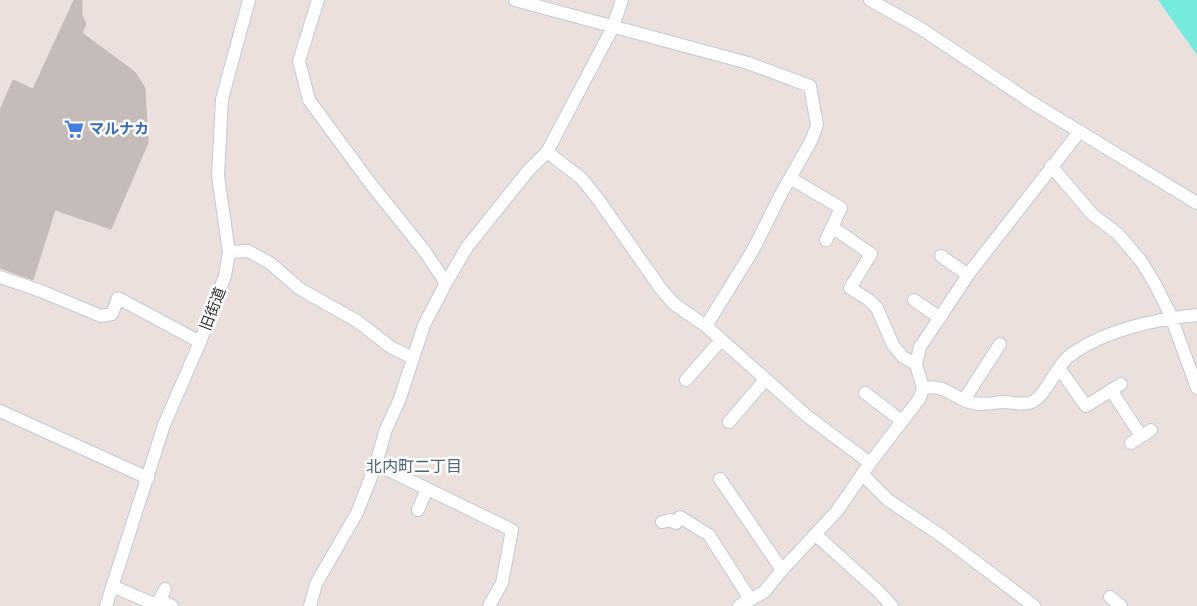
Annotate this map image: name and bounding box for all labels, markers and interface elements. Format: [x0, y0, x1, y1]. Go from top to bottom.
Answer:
supermarket icon: マルナカ [63, 118, 85, 140]
place label: マルナカ [89, 120, 149, 137]
street label: 旧街道 [197, 285, 229, 333]
district label: 北内町二丁目 [366, 458, 462, 475]

